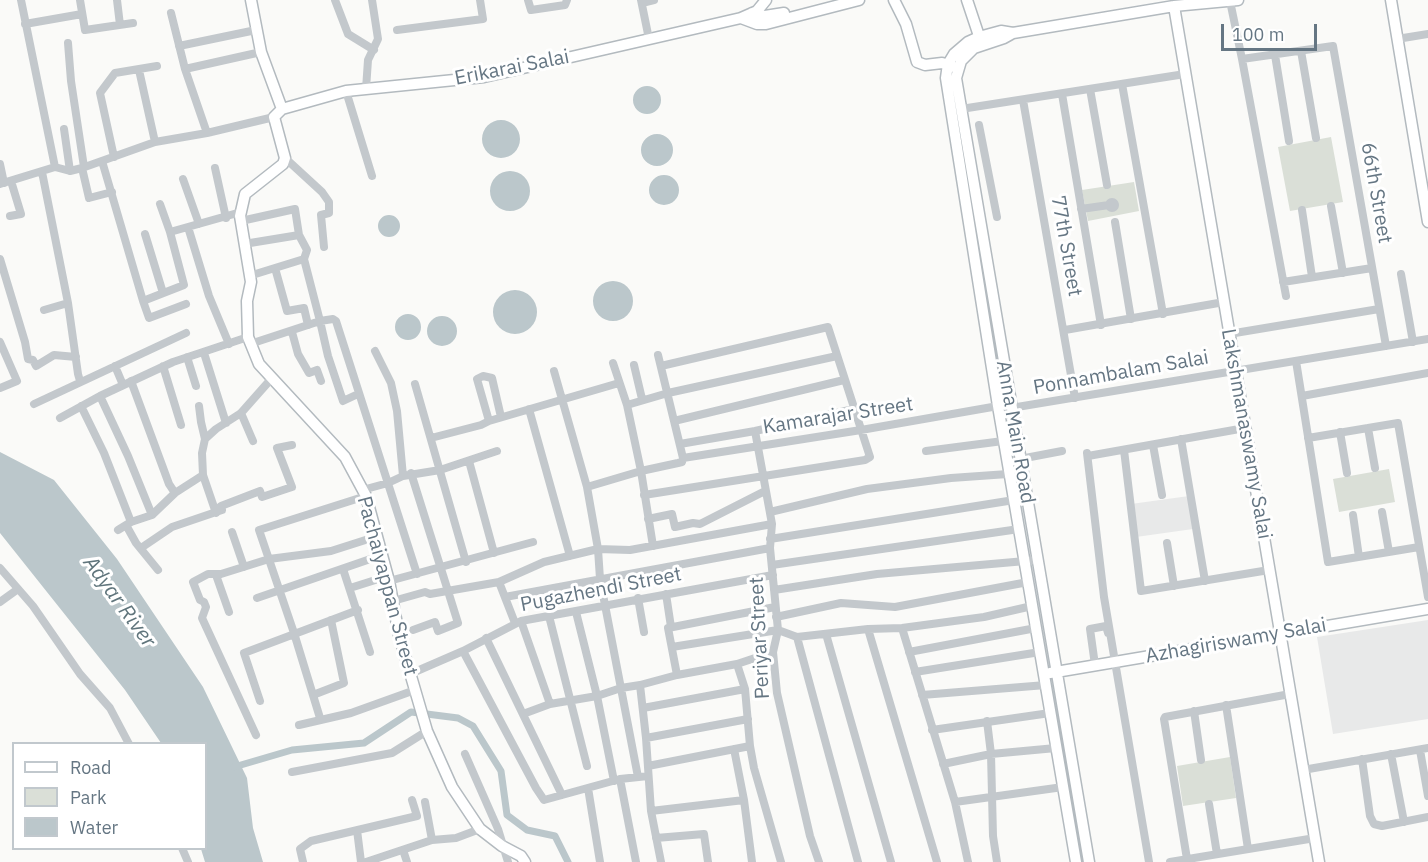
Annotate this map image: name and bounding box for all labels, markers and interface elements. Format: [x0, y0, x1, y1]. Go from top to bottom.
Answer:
scale bar [1224, 12, 1320, 50]
text: 100 m [1232, 23, 1284, 46]
street label: Erikarai Salai [453, 45, 571, 91]
street label: 66th Street [1355, 141, 1397, 245]
street label: 77th Street [1045, 194, 1087, 298]
street label: Lakshmanaswamy Salai [1216, 327, 1276, 541]
street label: Ponnambalam Salai [1031, 346, 1211, 400]
street label: Anna Main Road [991, 359, 1039, 505]
street label: Kamarajar Street [761, 392, 915, 440]
street label: Pachaiyappan Street [351, 494, 423, 678]
water label: Adyar River [77, 551, 161, 653]
street label: Pugazhendi Street [518, 563, 684, 617]
street label: Periyar Street [745, 576, 775, 700]
street label: Azhagiriswamy Salai [1144, 613, 1328, 669]
legend [12, 742, 207, 850]
text: Road [70, 756, 111, 779]
text: Park [70, 786, 106, 809]
text: Water [70, 816, 118, 839]

